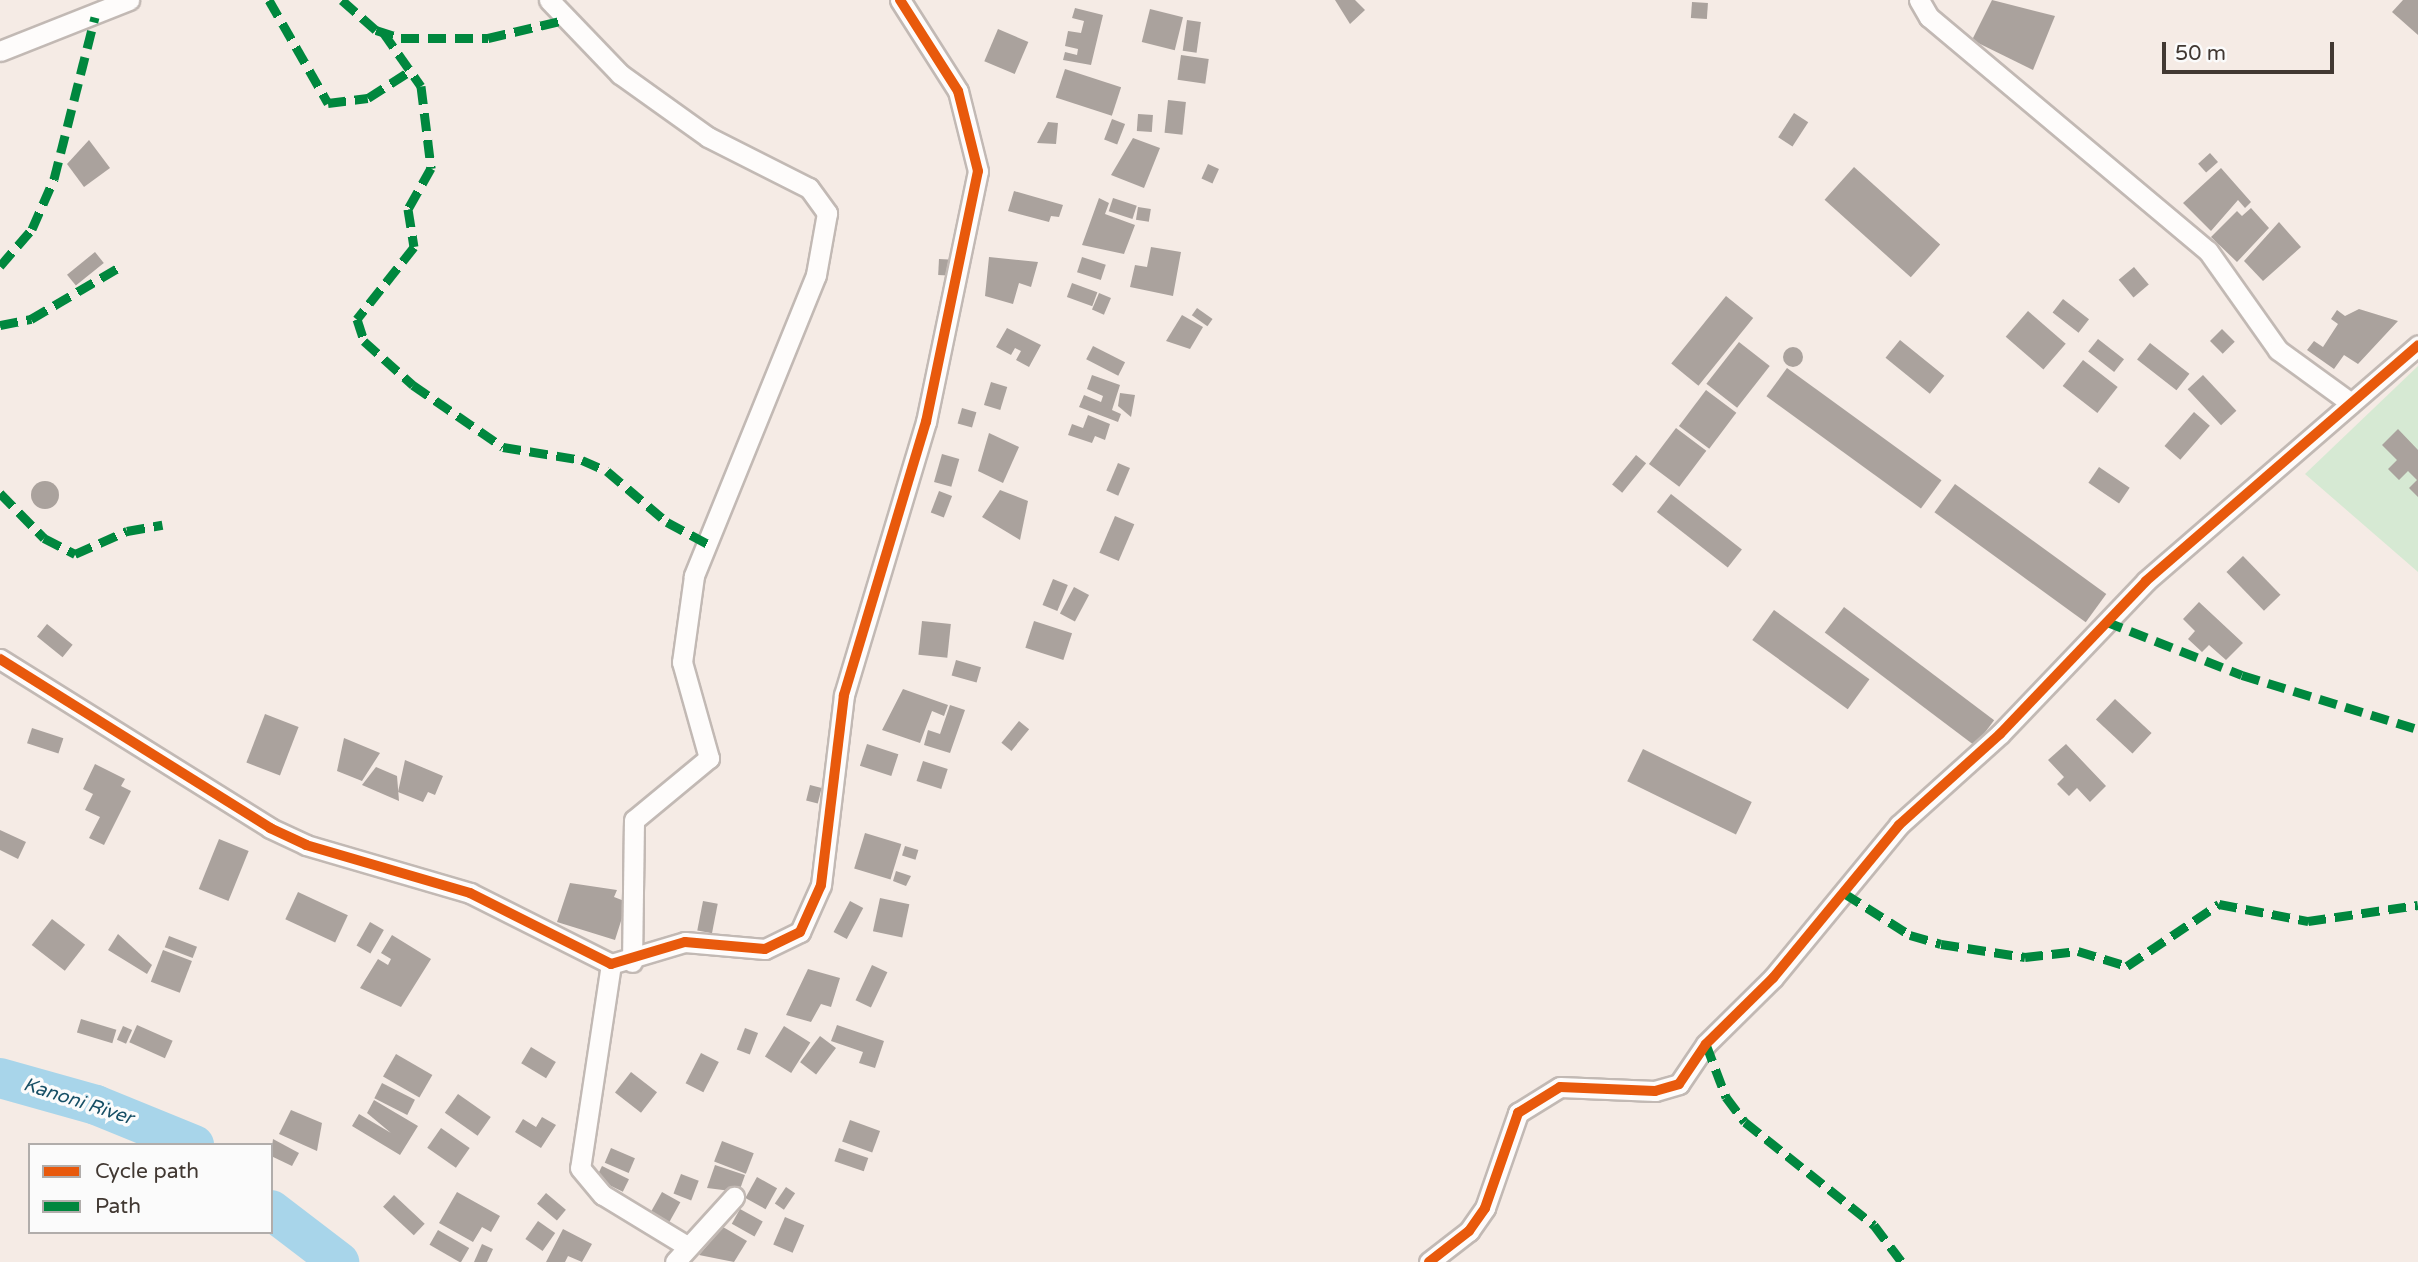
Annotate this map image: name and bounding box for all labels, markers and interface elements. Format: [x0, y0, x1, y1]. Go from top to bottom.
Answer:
scale bar [2166, 28, 2338, 72]
text: 50 m [2175, 41, 2226, 66]
water label: Kanoni River [20, 1074, 136, 1130]
legend [28, 1143, 273, 1234]
text: Cycle path [95, 1159, 199, 1184]
text: Path [95, 1194, 141, 1219]

